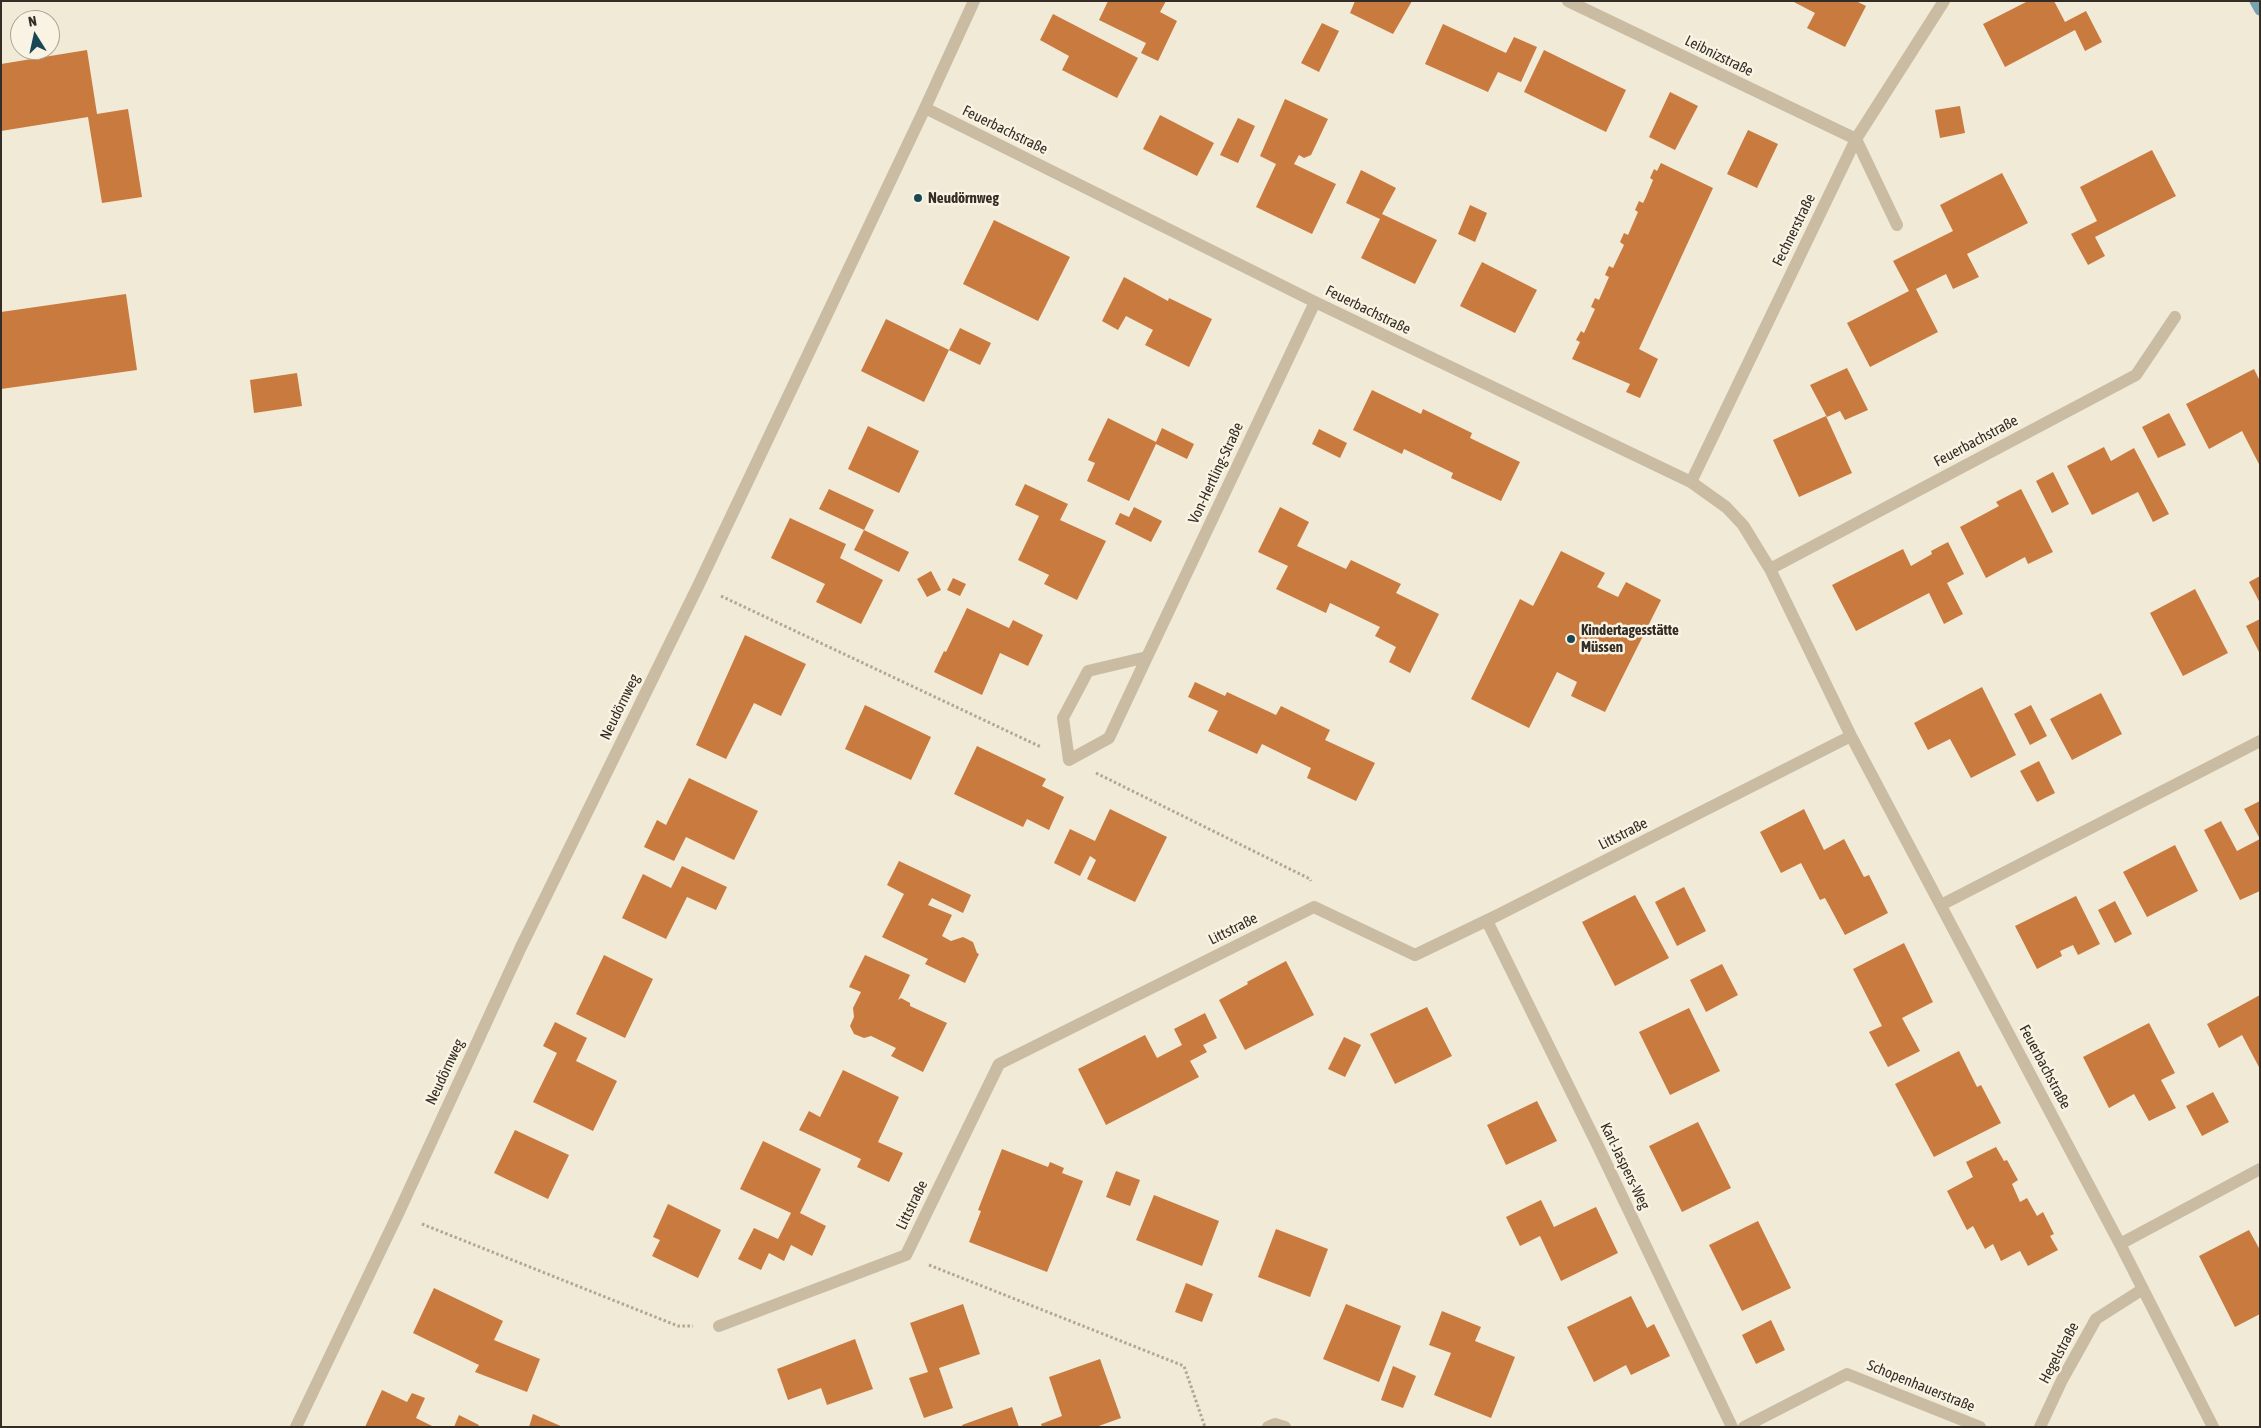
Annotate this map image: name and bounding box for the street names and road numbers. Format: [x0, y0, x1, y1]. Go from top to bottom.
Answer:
street label: Leibnizstraße [1682, 32, 1756, 80]
street label: Feuerbachstraße [959, 102, 1051, 158]
street label: Fechnerstraße [1769, 191, 1819, 269]
street label: Feuerbachstraße [1322, 282, 1414, 338]
street label: Feuerbachstraße [1931, 411, 2021, 471]
street label: Von-Hertling-Straße [1185, 420, 1247, 526]
street label: Neudörnweg [596, 671, 644, 743]
street label: Littstraße [1596, 814, 1650, 854]
street label: Littstraße [1206, 909, 1260, 949]
street label: Feuerbachstraße [2015, 1022, 2075, 1112]
street label: Neudörnweg [422, 1036, 468, 1108]
street label: Karl-Jaspers-Weg [1596, 1120, 1654, 1212]
street label: Littstraße [892, 1177, 932, 1233]
street label: Hegelstraße [2035, 1319, 2083, 1387]
street label: Schopenhauerstraße [1864, 1356, 1978, 1416]

